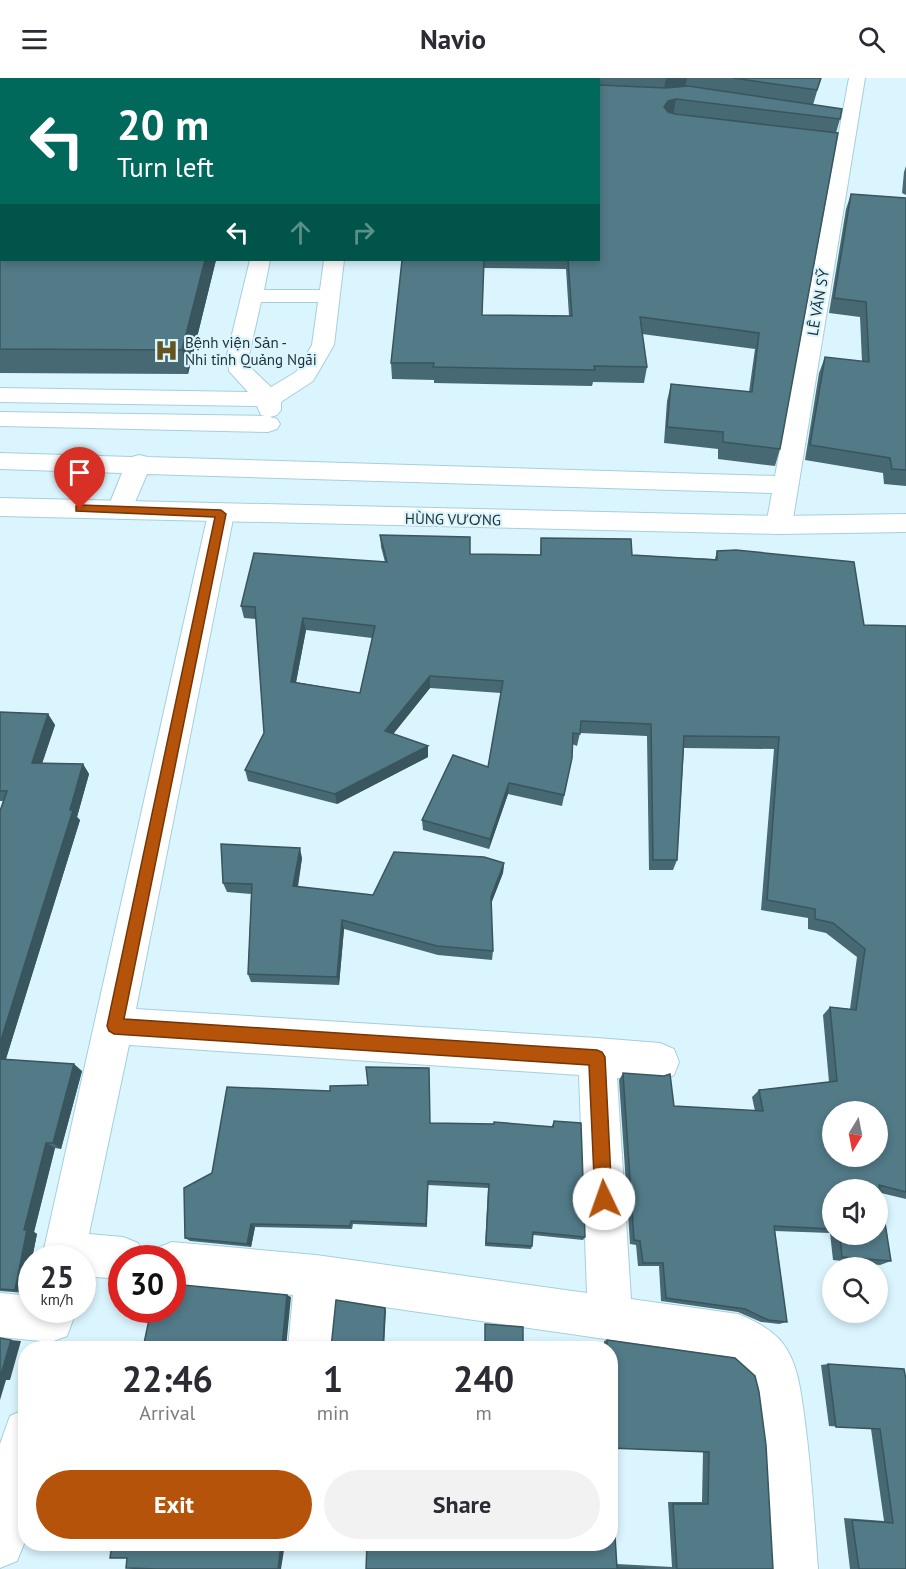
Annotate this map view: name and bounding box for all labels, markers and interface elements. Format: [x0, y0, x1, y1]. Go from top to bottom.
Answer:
text: Navio [420, 22, 486, 56]
icon: menu [18, 23, 51, 56]
icon: search [855, 23, 888, 56]
text: 20 m [117, 97, 209, 152]
icon: left [18, 102, 96, 180]
text: Turn left [117, 150, 214, 184]
icon: left [221, 216, 254, 249]
icon: ahead [284, 216, 317, 249]
icon: right [347, 216, 380, 249]
street label: LÊ VĂN SỸ [803, 267, 833, 337]
place label: Bệnh viện Sản - Nhi tỉnh Quảng Ngãi [185, 333, 317, 369]
hospital icon: Bệnh viện Sản - Nhi tỉnh Quảng Ngãi [154, 338, 180, 364]
pin [54, 447, 105, 509]
icon: arrive [63, 456, 96, 489]
street label: HÙNG VƯƠNG [405, 509, 501, 529]
north arrow [822, 1101, 888, 1167]
map controls [822, 1101, 888, 1323]
position arrow [572, 1167, 636, 1231]
button: sound [822, 1179, 888, 1245]
speed limit sign: 30 [108, 1245, 186, 1323]
text: 25 [40, 1257, 74, 1296]
button: search [822, 1257, 888, 1323]
text: km/h [41, 1290, 73, 1309]
text: 22:46 [122, 1355, 213, 1402]
text: 1 [323, 1355, 343, 1402]
text: 240 [453, 1355, 514, 1402]
text: Arrival [139, 1400, 195, 1426]
text: min [317, 1400, 349, 1426]
text: m [476, 1400, 492, 1426]
button: Exit [36, 1470, 312, 1539]
button: Share [324, 1470, 600, 1539]

